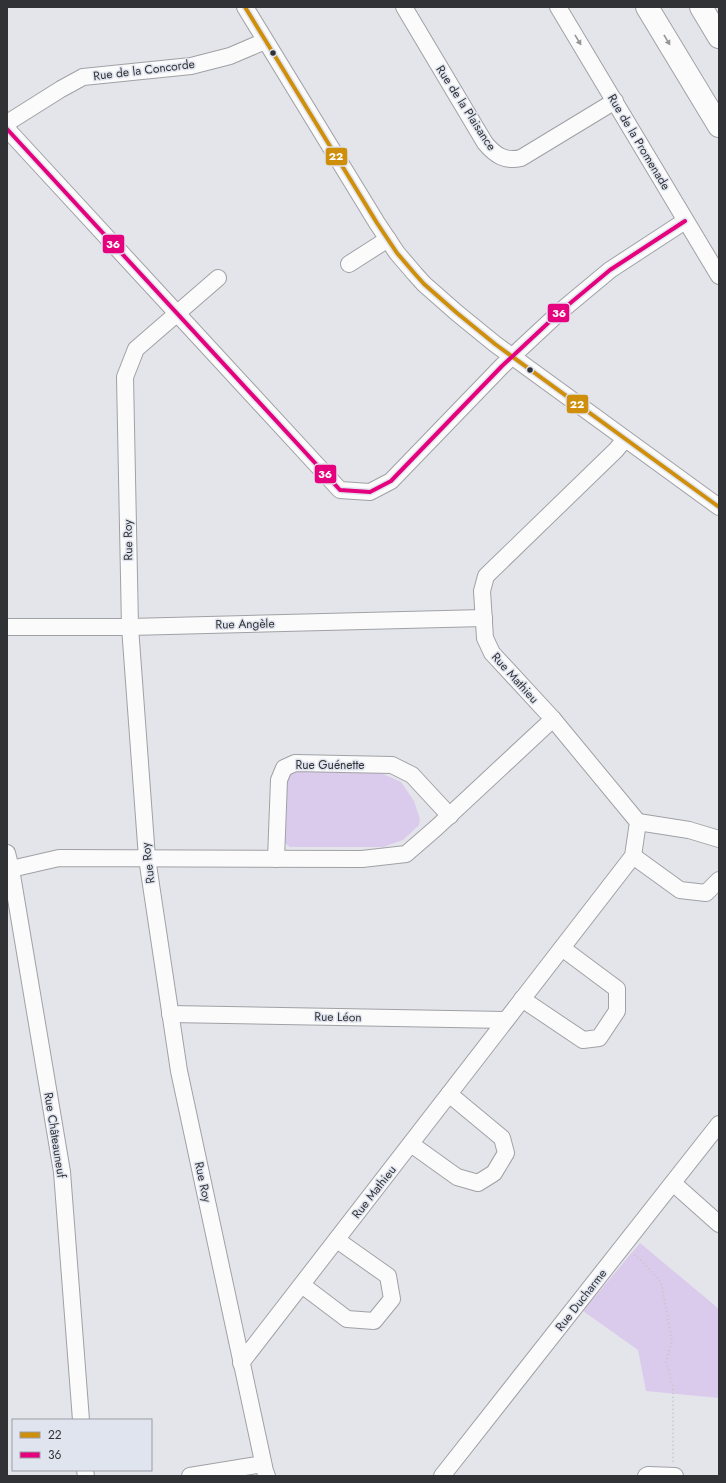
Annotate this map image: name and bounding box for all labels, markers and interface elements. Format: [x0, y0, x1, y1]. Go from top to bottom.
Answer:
one-way arrow [575, 34, 582, 46]
one-way arrow [664, 34, 671, 46]
unlabelled marker [268, 48, 278, 58]
street label: Rue de la Concorde [92, 55, 196, 85]
street label: Rue de la Plaisance [432, 62, 500, 154]
street label: Rue de la Promenade [603, 91, 675, 193]
line badge: 22 [325, 147, 348, 166]
text: 22 [329, 148, 343, 164]
line badge: 36 [102, 234, 125, 254]
text: 36 [106, 236, 120, 252]
line badge: 36 [547, 303, 570, 323]
text: 36 [552, 305, 566, 321]
unlabelled marker [525, 365, 535, 375]
line badge: 22 [566, 394, 589, 414]
text: 22 [570, 396, 584, 412]
line badge: 36 [314, 464, 337, 484]
text: 36 [318, 466, 332, 482]
street label: Rue Roy [119, 519, 137, 561]
street label: Rue Angèle [215, 614, 275, 634]
street label: Rue Mathieu [487, 649, 543, 707]
street label: Rue Guénette [295, 756, 365, 774]
street label: Rue Roy [136, 841, 159, 885]
street label: Rue Léon [314, 1008, 362, 1026]
street label: Rue Châteauneuf [39, 1091, 71, 1180]
street label: Rue Roy [190, 1160, 216, 1205]
street label: Rue Mathieu [347, 1162, 401, 1222]
street label: Rue Ducharme [551, 1265, 611, 1335]
legend [12, 1419, 152, 1471]
text: 22 [48, 1426, 62, 1444]
text: 36 [48, 1446, 62, 1464]

